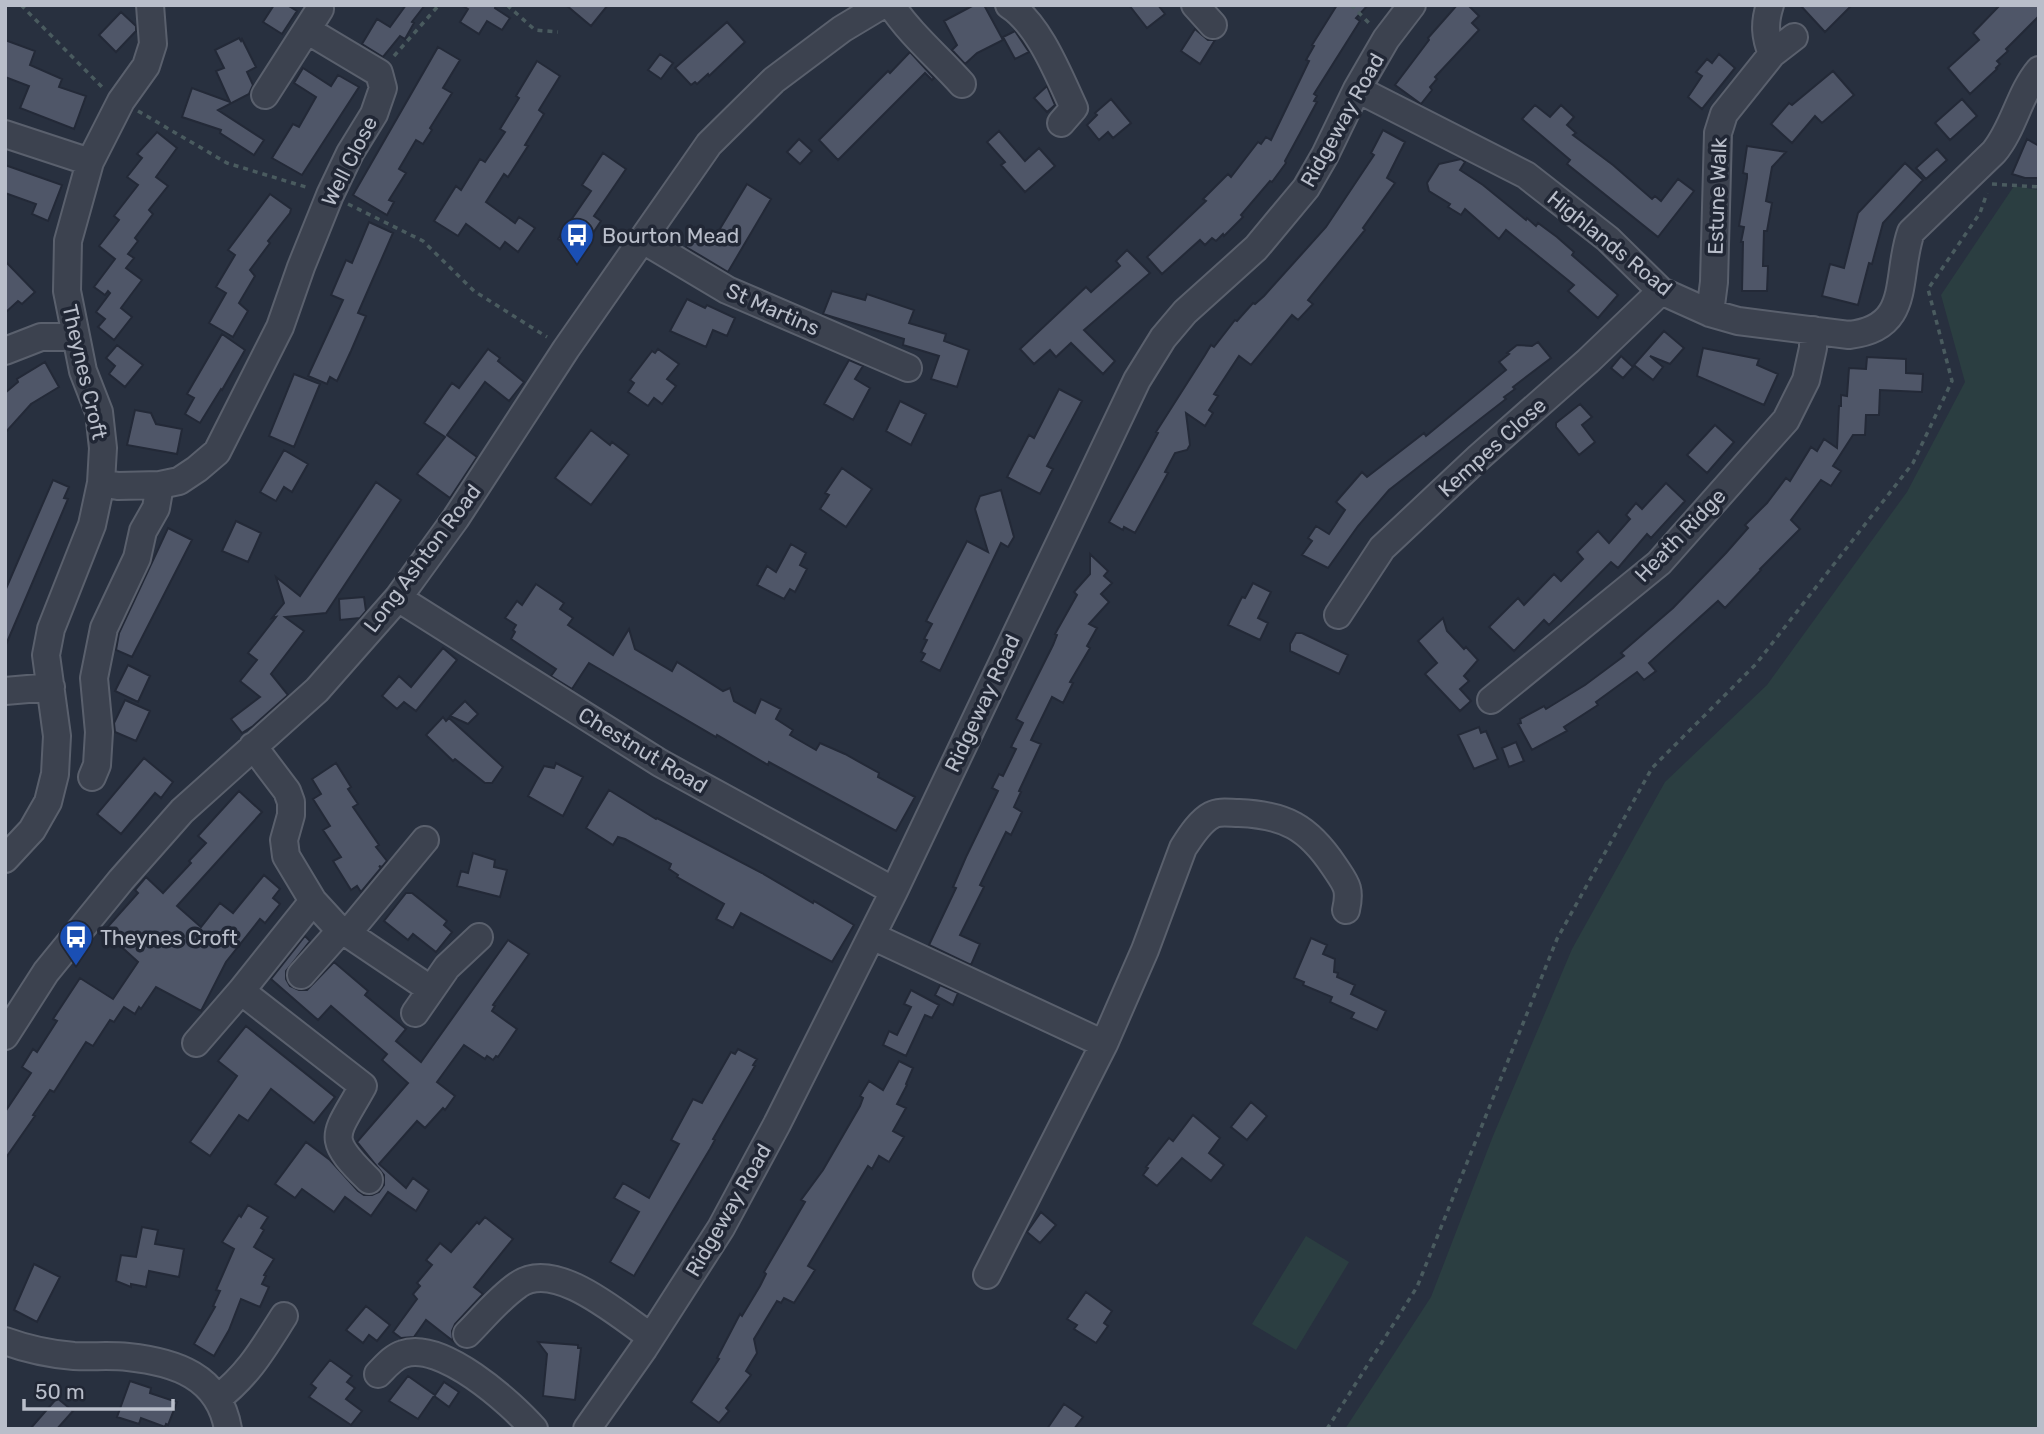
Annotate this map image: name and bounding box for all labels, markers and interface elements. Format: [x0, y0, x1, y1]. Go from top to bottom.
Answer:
street label: Ridgeway Road [1295, 49, 1389, 191]
street label: Well Close [316, 112, 382, 210]
street label: Estune Walk [1702, 137, 1732, 255]
street label: Highlands Road [1543, 185, 1677, 301]
bus stop icon: Bourton Mead [558, 216, 596, 265]
place label: Bourton Mead [602, 223, 739, 248]
street label: St Martins [723, 277, 823, 341]
street label: Theynes Croft [57, 302, 113, 442]
street label: Kempes Close [1433, 392, 1551, 502]
street label: Long Ashton Road [358, 479, 486, 637]
street label: Heath Ridge [1629, 483, 1731, 587]
street label: Ridgeway Road [939, 630, 1025, 776]
street label: Chestnut Road [574, 702, 712, 798]
bus stop icon: Theynes Croft [57, 918, 95, 967]
place label: Theynes Croft [100, 925, 238, 950]
street label: Ridgeway Road [680, 1139, 776, 1281]
scale bar [24, 1368, 173, 1412]
text: 50 m [35, 1379, 85, 1404]

